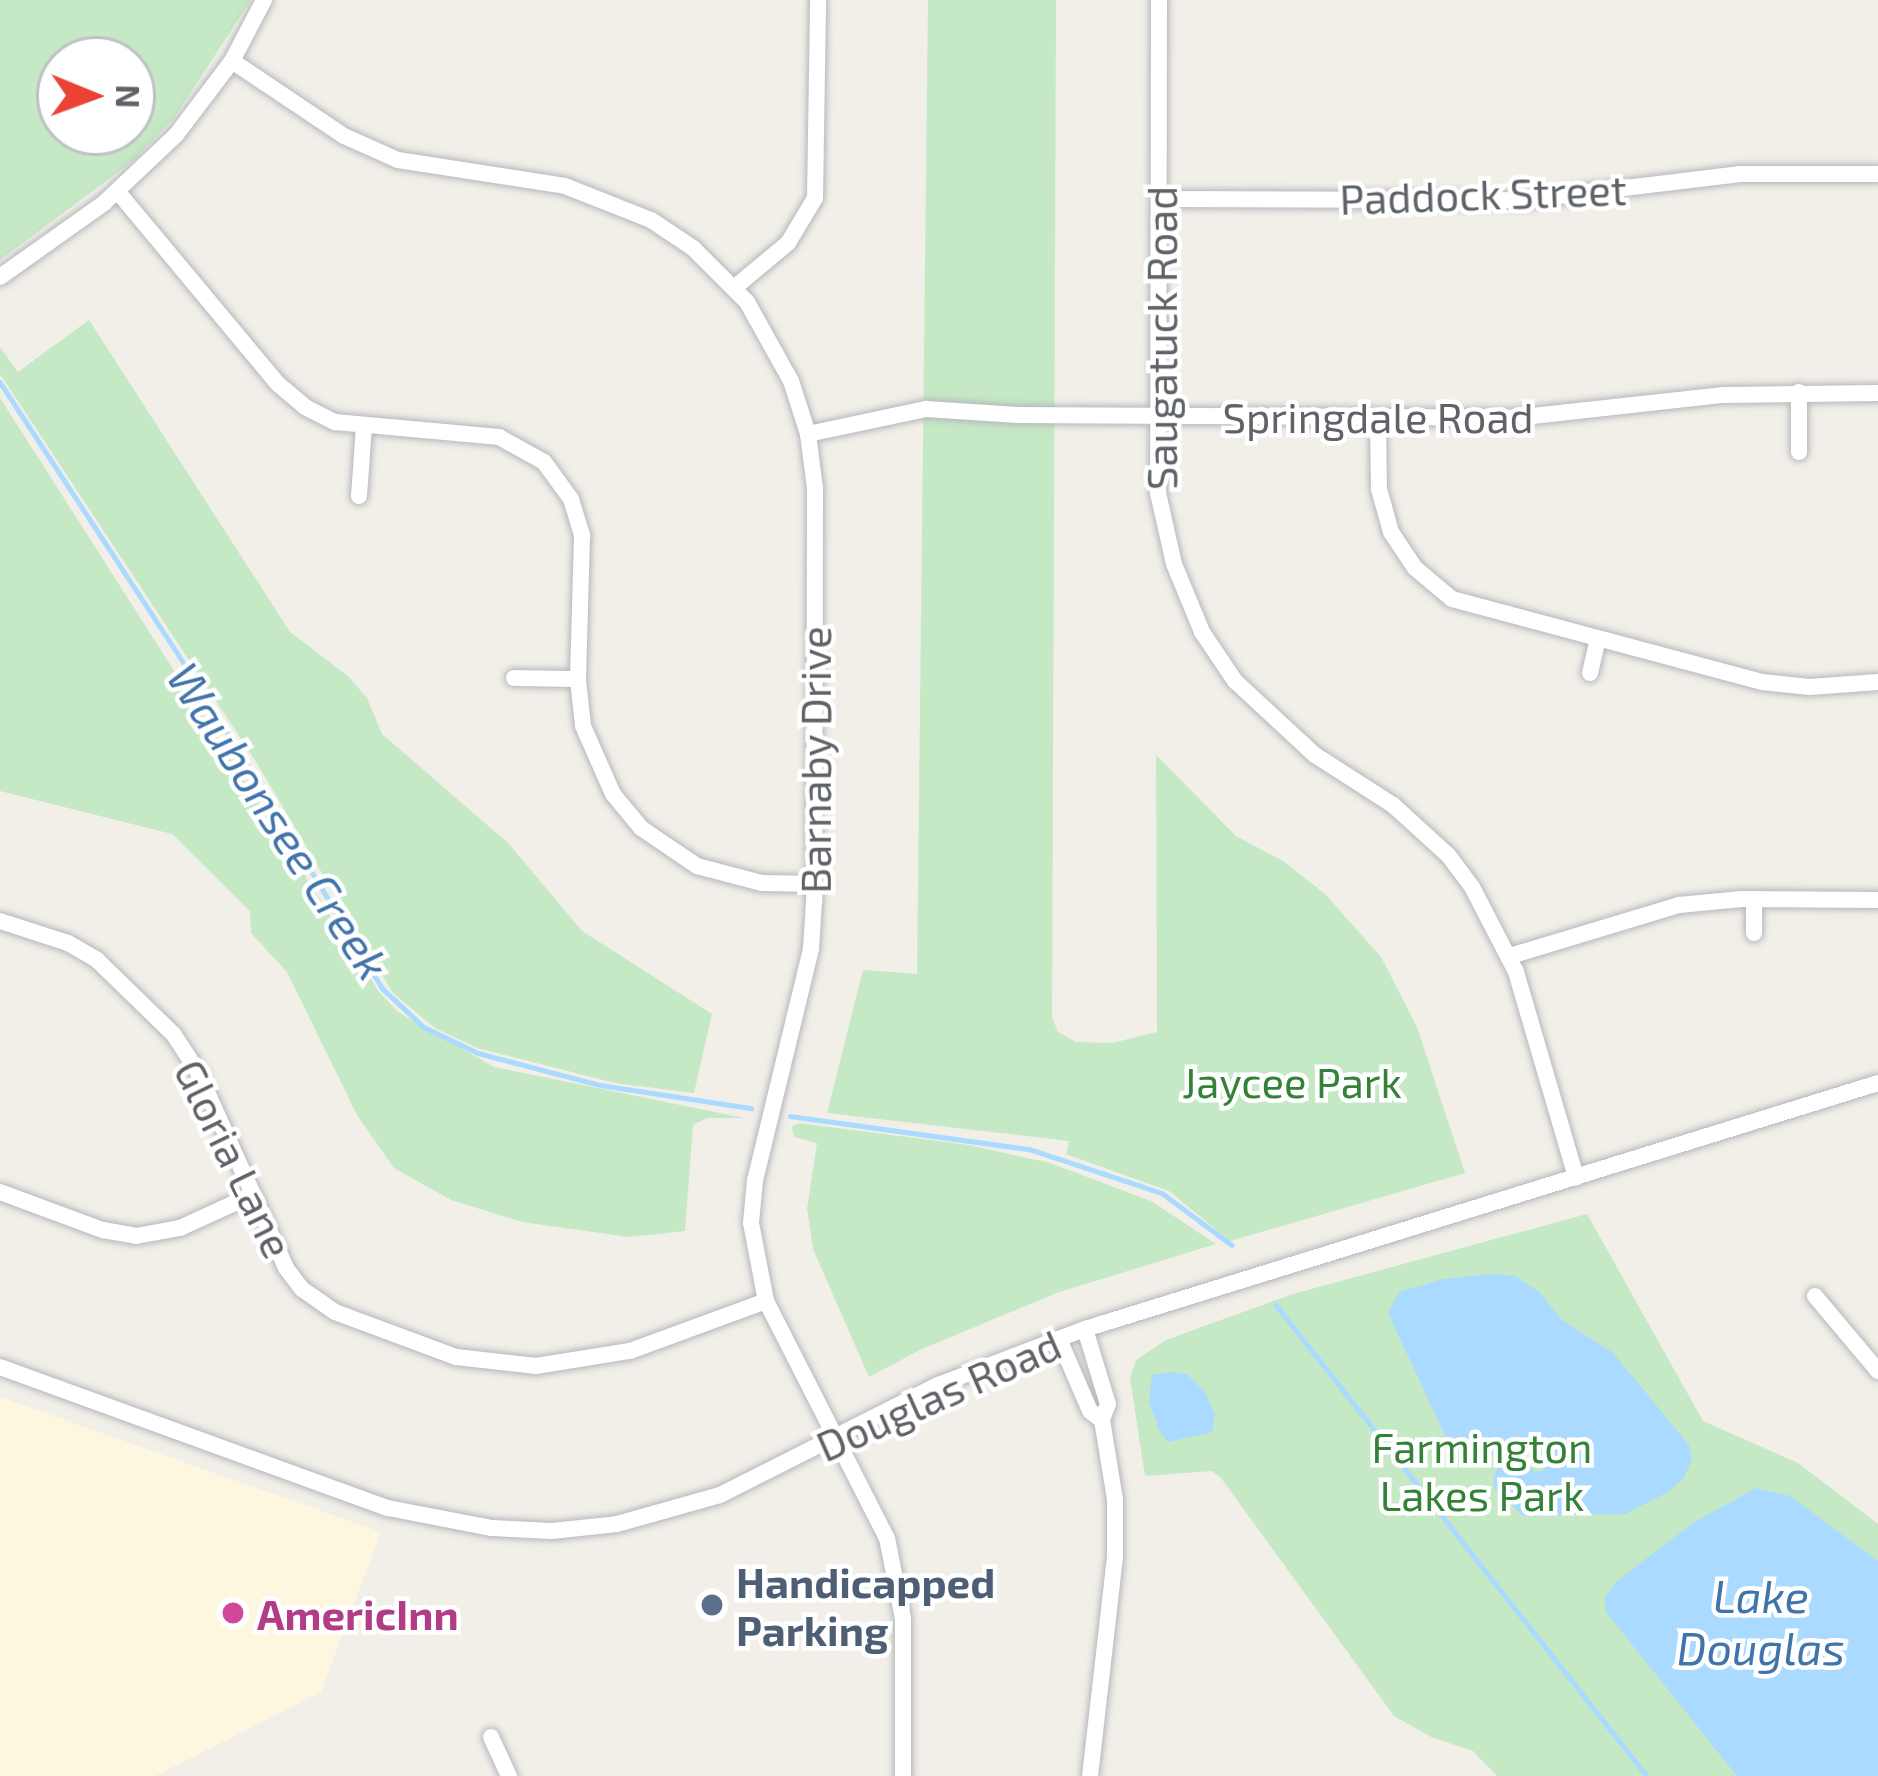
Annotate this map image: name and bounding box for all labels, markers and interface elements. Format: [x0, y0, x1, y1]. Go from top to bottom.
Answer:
north arrow [36, 36, 156, 156]
text: N [109, 84, 149, 109]
street label: Paddock Street [1338, 163, 1628, 223]
street label: Saugatuck Road [1135, 186, 1185, 490]
street label: Springdale Road [1222, 391, 1534, 441]
street label: Barnaby Drive [789, 626, 839, 894]
water label: Waubonsee Creek [157, 653, 401, 989]
street label: Gloria Lane [165, 1051, 305, 1265]
park label: Jaycee Park [1182, 1056, 1402, 1106]
street label: Douglas Road [808, 1318, 1068, 1470]
park label: Farmington Lakes Park [1372, 1421, 1592, 1520]
place label: Handicapped Parking [736, 1556, 995, 1654]
water label: Lake Douglas [1677, 1569, 1845, 1675]
place label: AmericInn [257, 1588, 459, 1638]
marker: Handicapped Parking [699, 1592, 725, 1618]
marker: AmericInn [220, 1600, 246, 1626]

